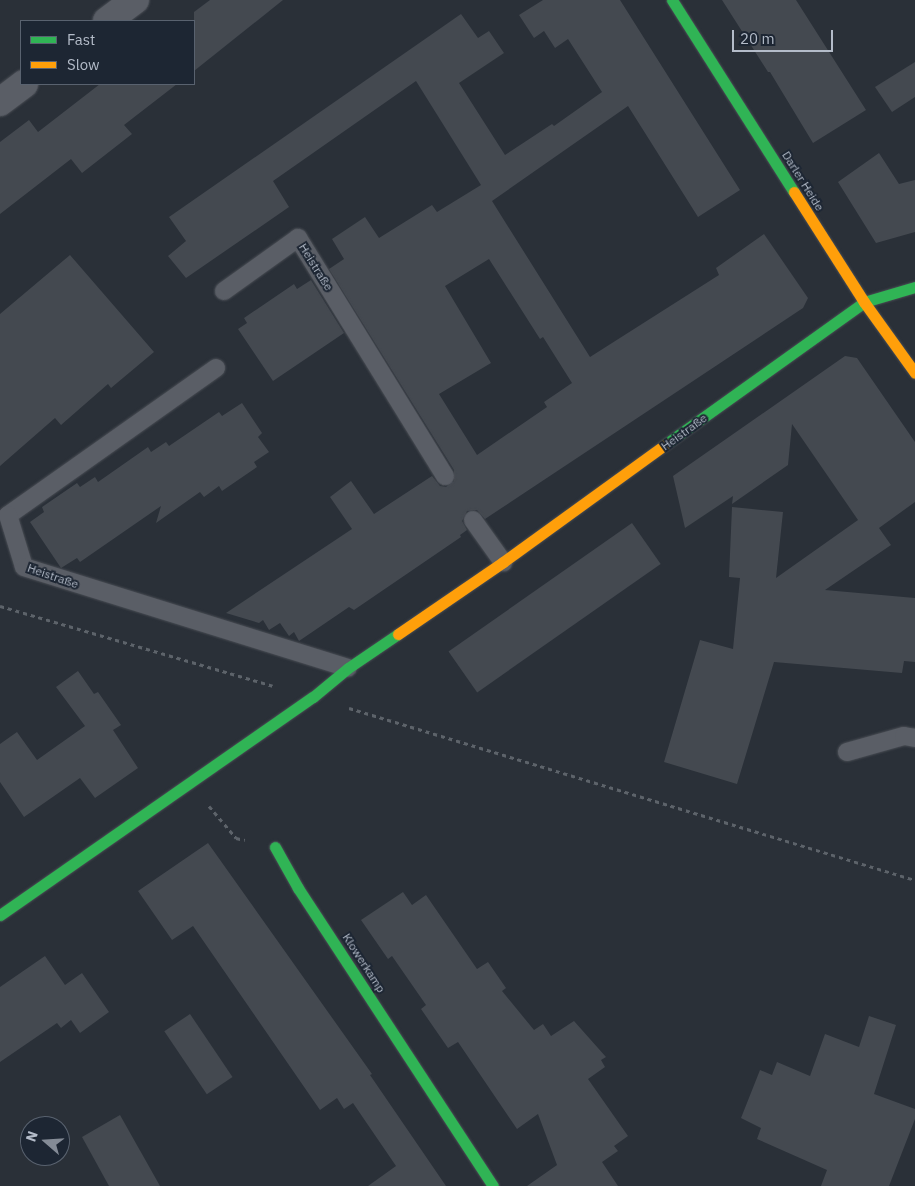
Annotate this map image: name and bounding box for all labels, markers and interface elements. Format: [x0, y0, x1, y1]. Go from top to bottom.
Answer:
legend [20, 20, 195, 85]
scale bar [735, 20, 836, 52]
text: 20 m [740, 29, 775, 48]
text: Fast [67, 30, 95, 49]
text: Slow [67, 55, 100, 74]
street label: Darler Heide [779, 149, 827, 213]
street label: Heistraße [296, 241, 336, 293]
street label: Heistraße [658, 411, 710, 453]
street label: Heistraße [26, 561, 80, 591]
street label: Klowerkamp [340, 931, 388, 995]
north arrow [20, 1116, 70, 1166]
text: N [22, 1129, 42, 1144]

